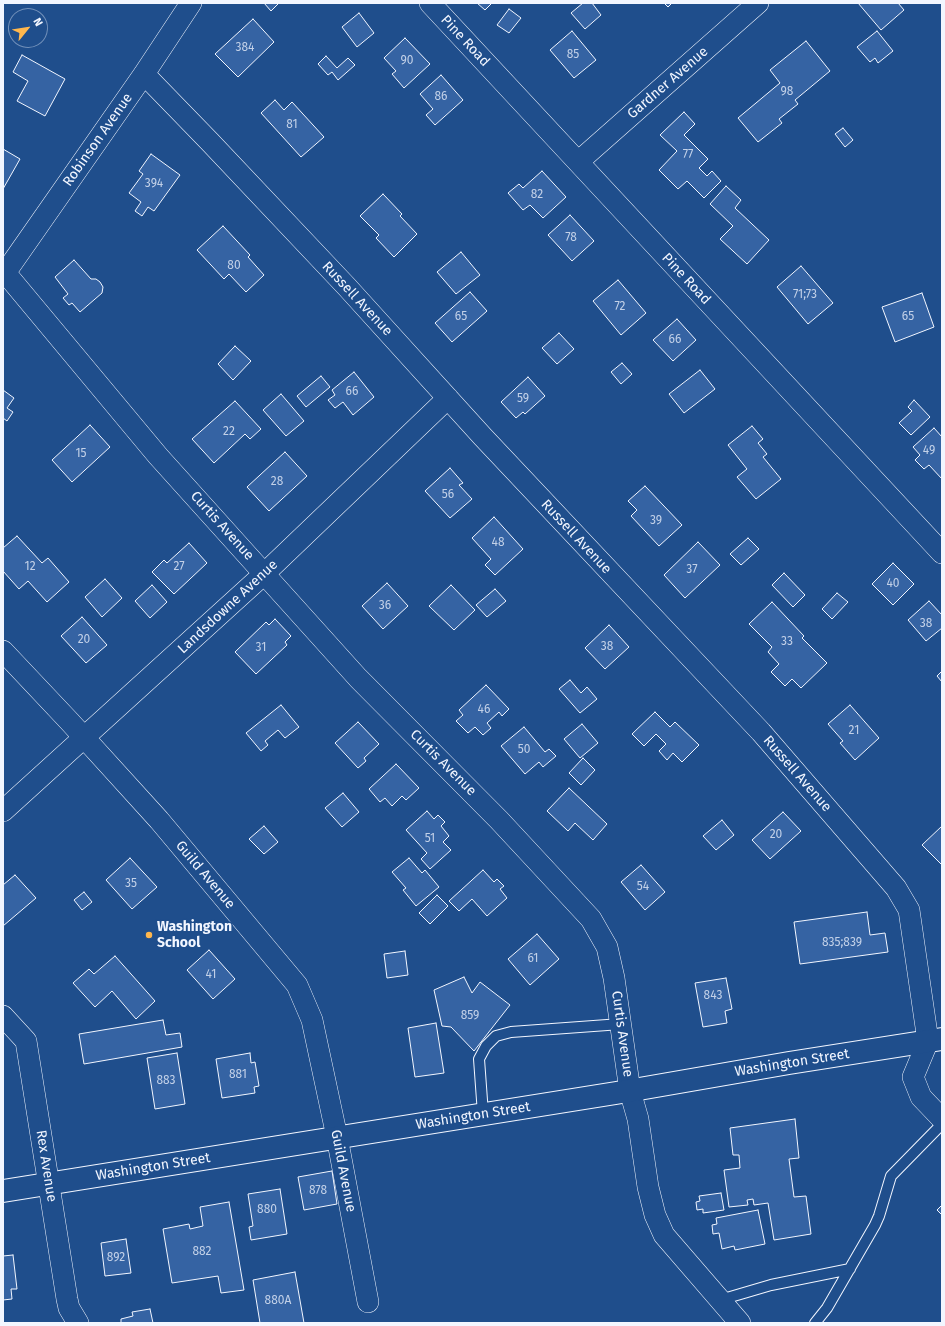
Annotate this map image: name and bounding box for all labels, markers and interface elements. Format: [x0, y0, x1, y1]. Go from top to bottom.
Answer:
north arrow [8, 8, 48, 48]
street label: Pine Road [437, 12, 493, 70]
text: N [31, 16, 45, 29]
house number: 384 [236, 41, 254, 55]
street label: Gardner Avenue [624, 43, 712, 123]
house number: 85 [567, 48, 579, 62]
house number: 90 [401, 54, 413, 68]
house number: 98 [781, 85, 793, 99]
street label: Robinson Avenue [60, 90, 136, 190]
house number: 86 [434, 90, 448, 104]
house number: 81 [286, 118, 298, 132]
house number: 77 [683, 148, 693, 162]
house number: 394 [145, 177, 163, 191]
house number: 82 [531, 188, 543, 202]
house number: 78 [565, 231, 577, 245]
street label: Pine Road [658, 250, 714, 308]
street label: Russell Avenue [318, 258, 396, 340]
house number: 80 [227, 259, 241, 273]
house number: 71;73 [793, 288, 817, 302]
house number: 72 [614, 300, 626, 314]
house number: 65 [455, 310, 467, 324]
house number: 65 [902, 310, 914, 324]
house number: 66 [669, 333, 681, 347]
house number: 66 [346, 385, 358, 399]
house number: 59 [517, 392, 529, 406]
house number: 22 [223, 425, 235, 439]
house number: 49 [923, 444, 935, 458]
house number: 15 [75, 447, 87, 461]
house number: 28 [271, 475, 283, 489]
street label: Curtis Avenue [187, 488, 257, 564]
house number: 56 [442, 488, 454, 502]
street label: Russell Avenue [537, 496, 615, 578]
house number: 39 [650, 514, 662, 528]
house number: 48 [492, 536, 504, 550]
street label: Landsdowne Avenue [175, 556, 281, 658]
house number: 12 [24, 560, 36, 574]
house number: 27 [173, 560, 185, 574]
house number: 37 [686, 563, 698, 577]
house number: 40 [886, 577, 900, 591]
house number: 36 [379, 599, 391, 613]
house number: 38 [920, 617, 932, 631]
house number: 20 [78, 633, 90, 647]
house number: 33 [781, 635, 793, 649]
house number: 38 [601, 640, 613, 654]
house number: 31 [256, 641, 266, 655]
house number: 46 [478, 703, 490, 717]
house number: 21 [849, 724, 859, 738]
street label: Curtis Avenue [406, 726, 480, 800]
street label: Russell Avenue [759, 732, 835, 816]
house number: 50 [518, 743, 530, 757]
house number: 20 [770, 828, 782, 842]
house number: 51 [425, 832, 435, 846]
street label: Guild Avenue [172, 838, 238, 912]
house number: 35 [125, 877, 137, 891]
house number: 54 [637, 880, 649, 894]
place label: Washington School [157, 919, 232, 952]
marker: Washington School [144, 930, 154, 940]
house number: 835;839 [822, 936, 862, 950]
house number: 61 [527, 952, 539, 966]
house number: 41 [206, 968, 216, 982]
house number: 843 [704, 989, 722, 1003]
street label: Curtis Avenue [608, 990, 636, 1078]
house number: 859 [461, 1009, 479, 1023]
street label: Washington Street [734, 1046, 850, 1080]
house number: 881 [229, 1068, 247, 1082]
house number: 883 [156, 1074, 176, 1088]
street label: Washington Street [415, 1099, 531, 1133]
street label: Guild Avenue [327, 1128, 359, 1214]
street label: Rex Avenue [32, 1129, 60, 1203]
street label: Washington Street [95, 1150, 211, 1184]
house number: 878 [309, 1184, 327, 1198]
house number: 880 [257, 1203, 277, 1217]
house number: 882 [192, 1245, 212, 1259]
house number: 892 [107, 1251, 125, 1265]
house number: 880A [265, 1294, 291, 1308]

